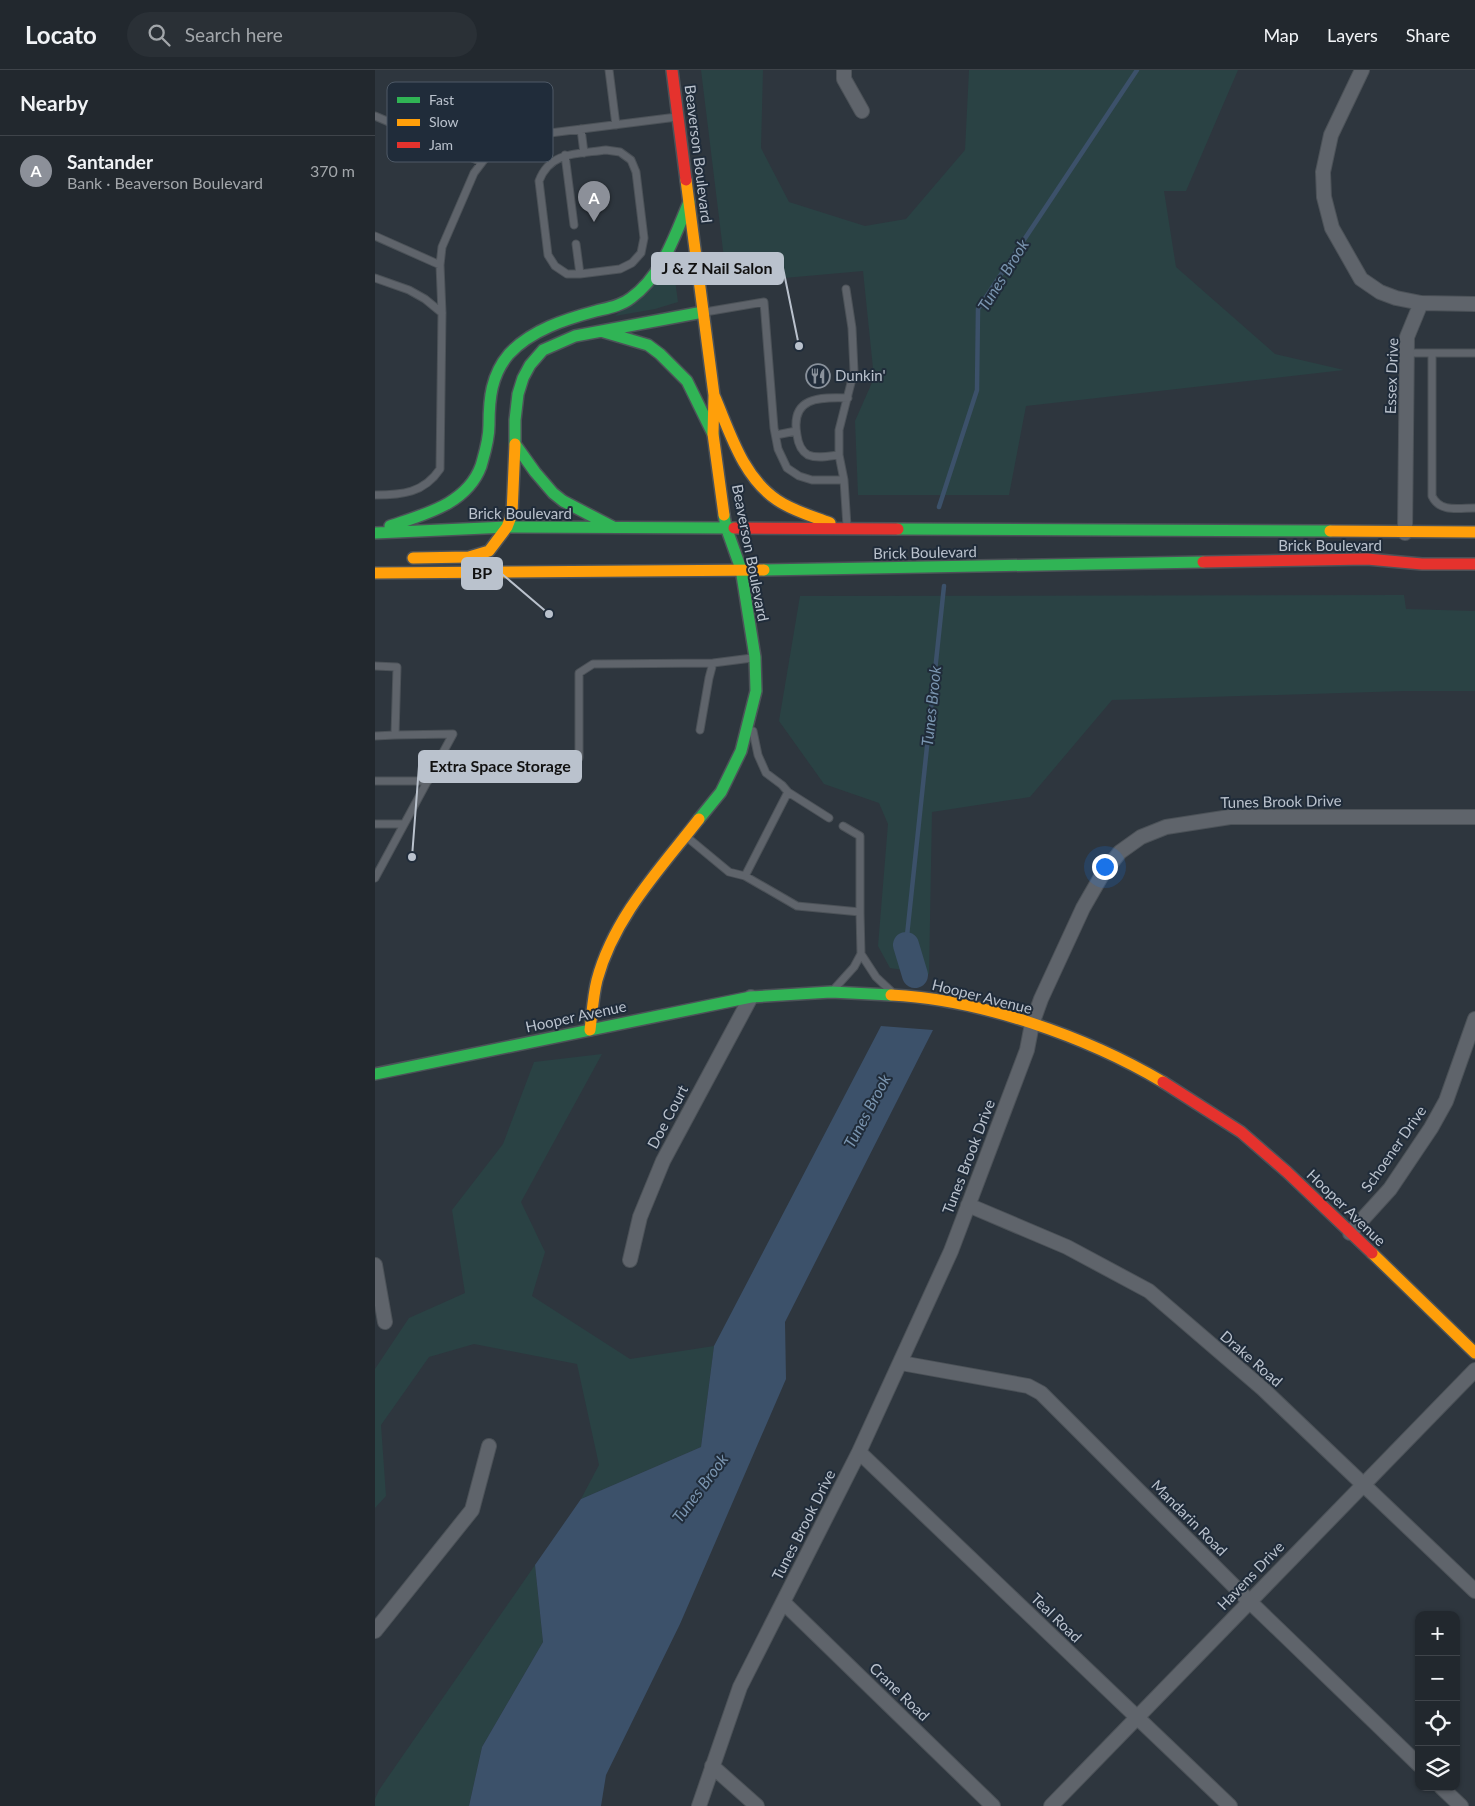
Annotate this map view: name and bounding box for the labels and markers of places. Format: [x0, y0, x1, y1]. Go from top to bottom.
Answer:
pin: A [578, 181, 610, 222]
callout: J & Z Nail Salon [652, 253, 783, 284]
restaurant icon: Dunkin' [805, 363, 831, 389]
place label: Dunkin' [835, 366, 886, 384]
callout: BP [462, 558, 502, 589]
callout: Extra Space Storage [419, 751, 581, 782]

